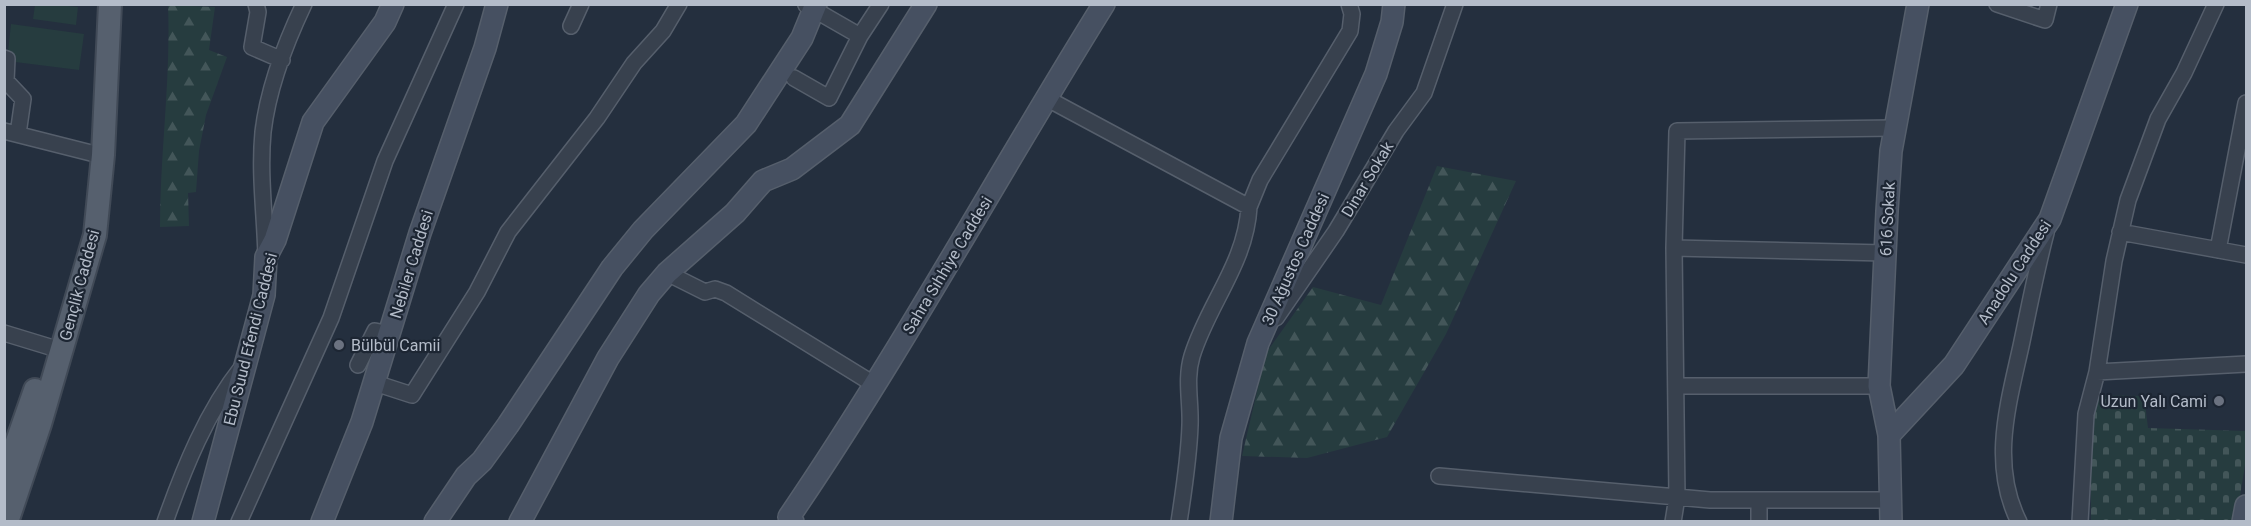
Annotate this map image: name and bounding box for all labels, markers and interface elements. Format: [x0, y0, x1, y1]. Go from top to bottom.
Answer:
street label: Dinar Sokak [1337, 137, 1398, 221]
street label: 616 Sokak [1876, 180, 1899, 257]
street label: 30 Ağustos Caddesi [1258, 190, 1333, 328]
street label: Sahra Sıhhiye Caddesi [899, 193, 996, 338]
street label: Nebiler Caddesi [386, 208, 437, 321]
street label: Anadolu Caddesi [1974, 217, 2055, 328]
street label: Gençlik Caddesi [56, 227, 103, 343]
street label: Ebu Suud Efendi Caddesi [220, 251, 281, 427]
place label: Bülbül Camii [351, 336, 440, 355]
marker: Bülbül Camii [332, 338, 346, 352]
place label: Uzun Yalı Cami [2100, 392, 2207, 411]
marker: Uzun Yalı Cami [2212, 394, 2226, 408]

